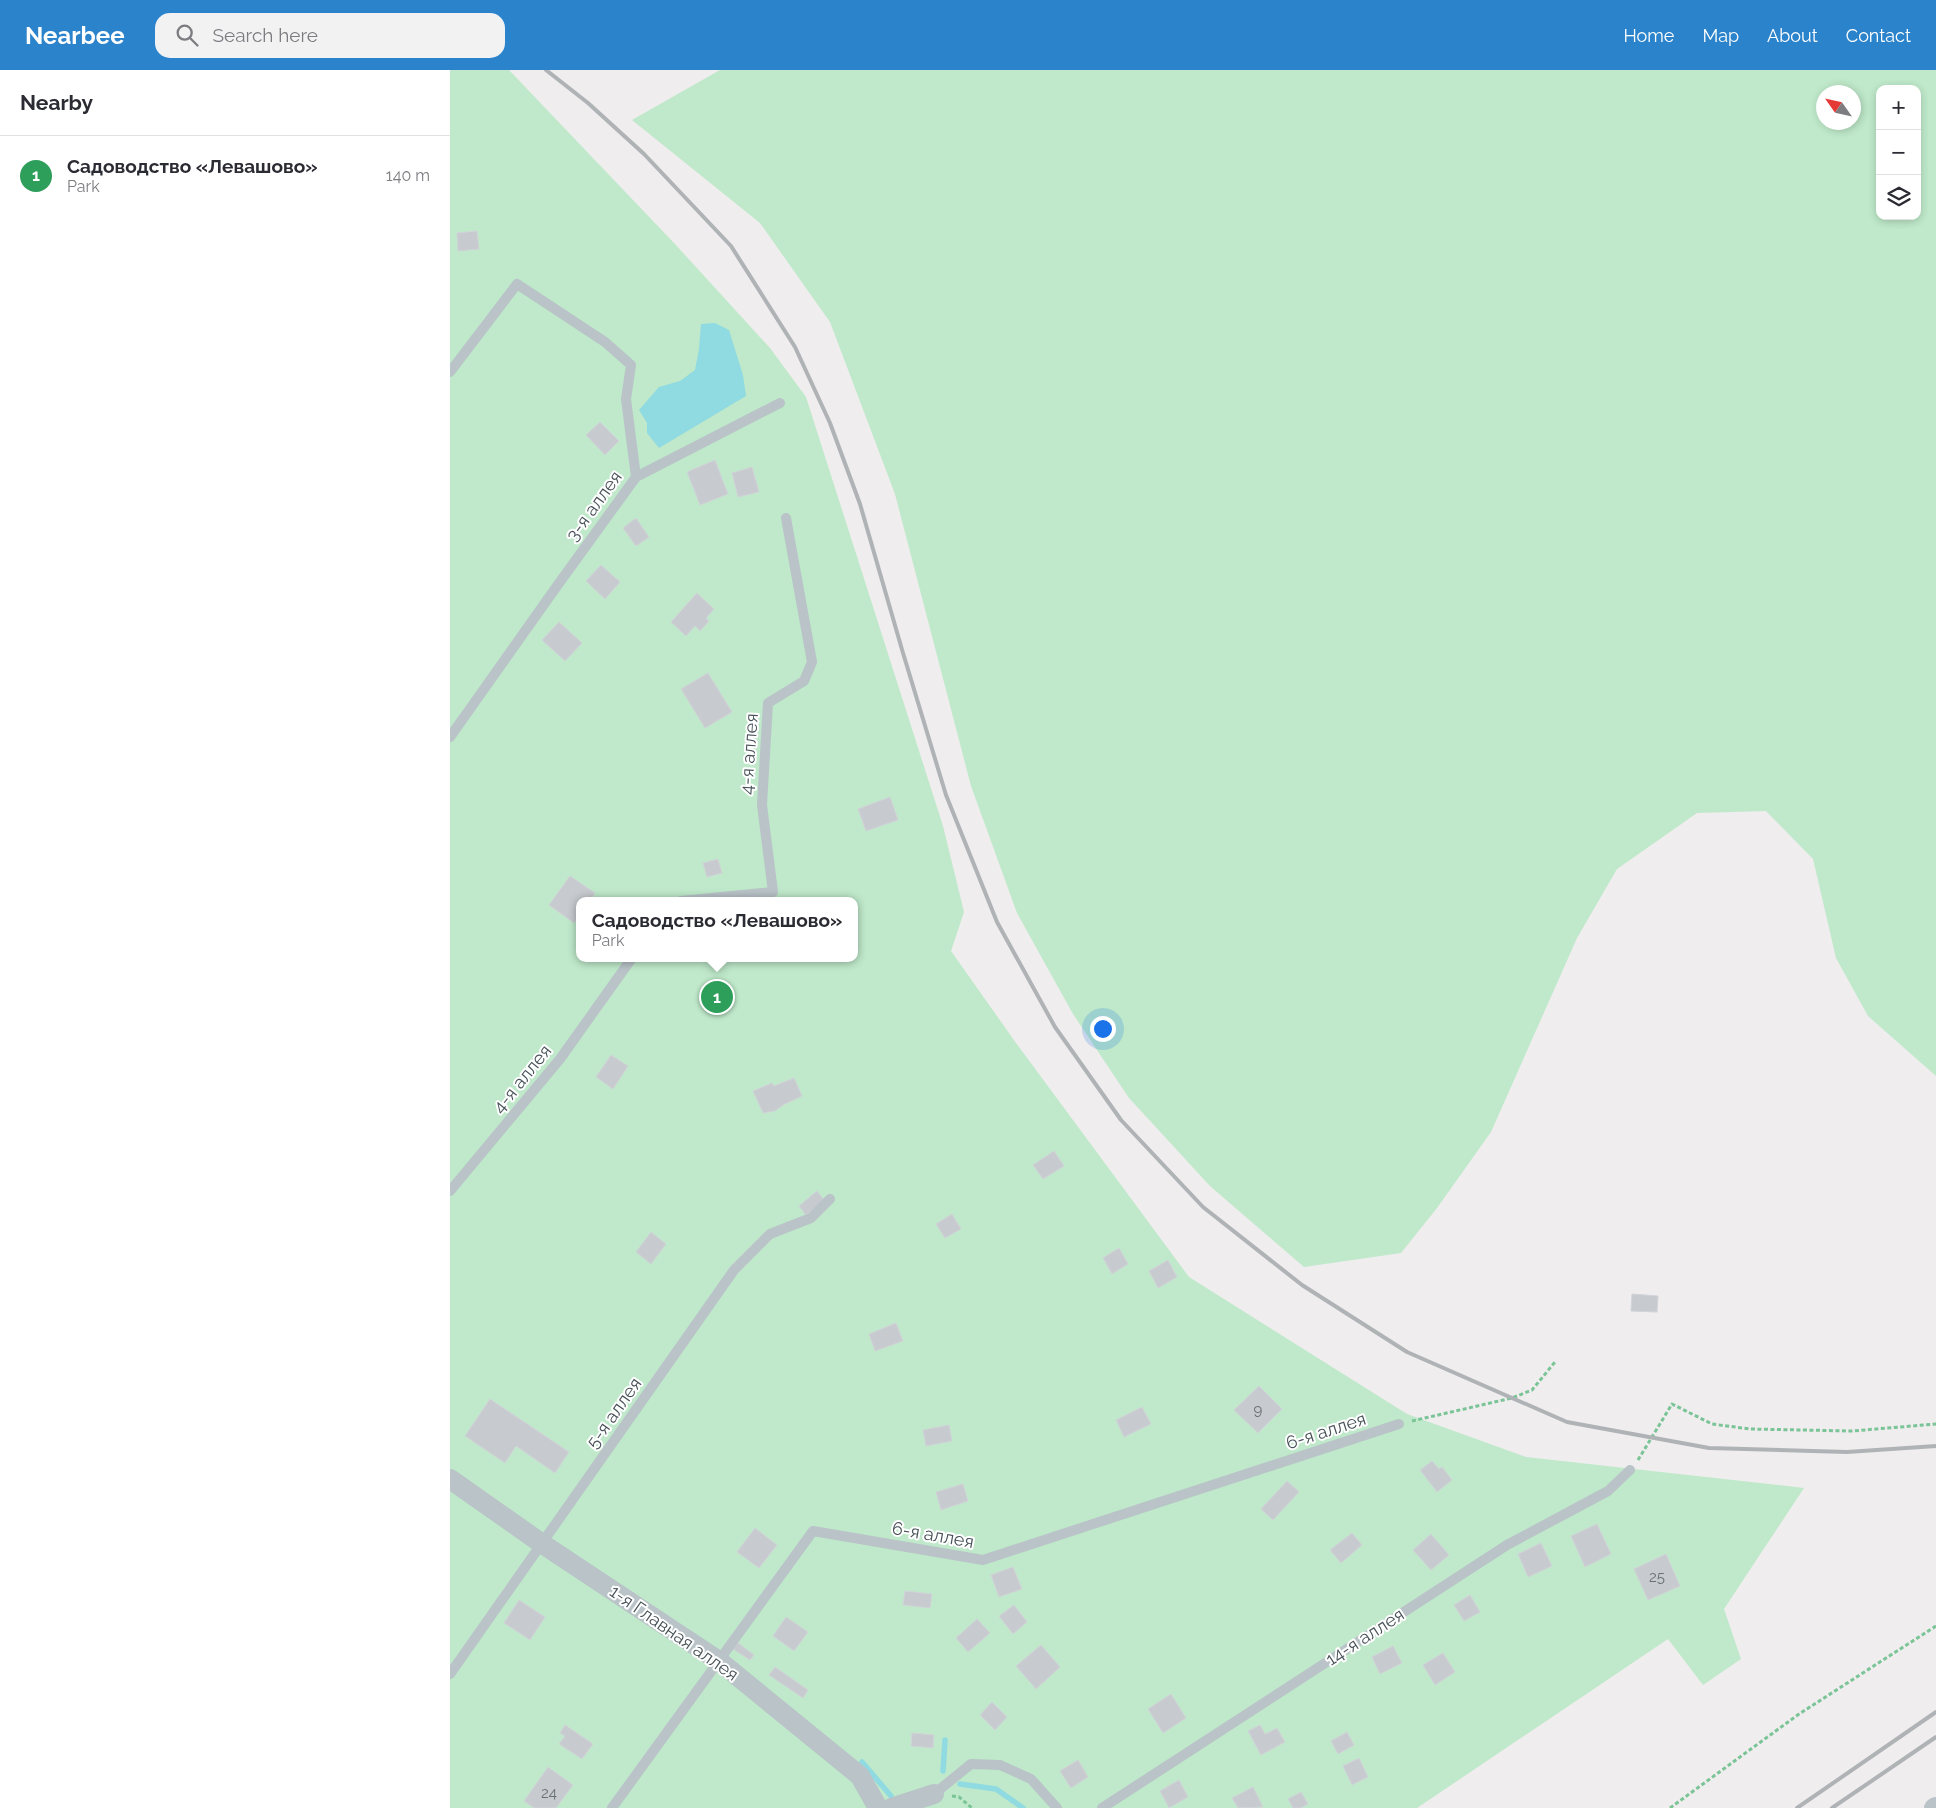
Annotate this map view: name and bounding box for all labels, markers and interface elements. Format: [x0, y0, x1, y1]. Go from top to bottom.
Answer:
search box [155, 13, 505, 58]
text: Nearbee [25, 21, 125, 50]
icon: search [173, 21, 201, 49]
text: Search here [213, 24, 318, 46]
text: Home [1623, 25, 1674, 46]
text: Map [1702, 25, 1739, 46]
text: About [1767, 25, 1818, 46]
text: Contact [1846, 25, 1911, 46]
north arrow [1816, 85, 1861, 130]
map controls [1876, 85, 1921, 220]
button: + [1876, 85, 1921, 130]
text: Nearby [20, 90, 93, 115]
button: − [1876, 130, 1921, 175]
text: Садоводство «Левашово» [67, 155, 318, 177]
text: 1 [32, 166, 40, 185]
text: 140 m [386, 166, 430, 185]
button: layers [1876, 175, 1921, 220]
text: Park [67, 177, 100, 196]
street label: 3-я аллея [561, 467, 626, 545]
street label: 4-я аллея [735, 713, 762, 795]
popup [576, 897, 858, 962]
text: Садоводство «Левашово» [592, 909, 842, 931]
text: Park [592, 931, 624, 950]
pin: 1 [701, 978, 733, 1016]
your location [1090, 1016, 1116, 1042]
street label: 4-я аллея [488, 1040, 555, 1117]
street label: 5-я аллея [582, 1373, 646, 1452]
house number: 9 [1254, 1401, 1263, 1419]
street label: 6-я аллея [1283, 1408, 1368, 1453]
street label: 6-я аллея [891, 1517, 976, 1552]
house number: 25 [1649, 1568, 1665, 1586]
street label: 1-я Главная аллея [606, 1580, 743, 1685]
street label: 14-я аллея [1322, 1603, 1408, 1670]
house number: 24 [541, 1784, 557, 1802]

